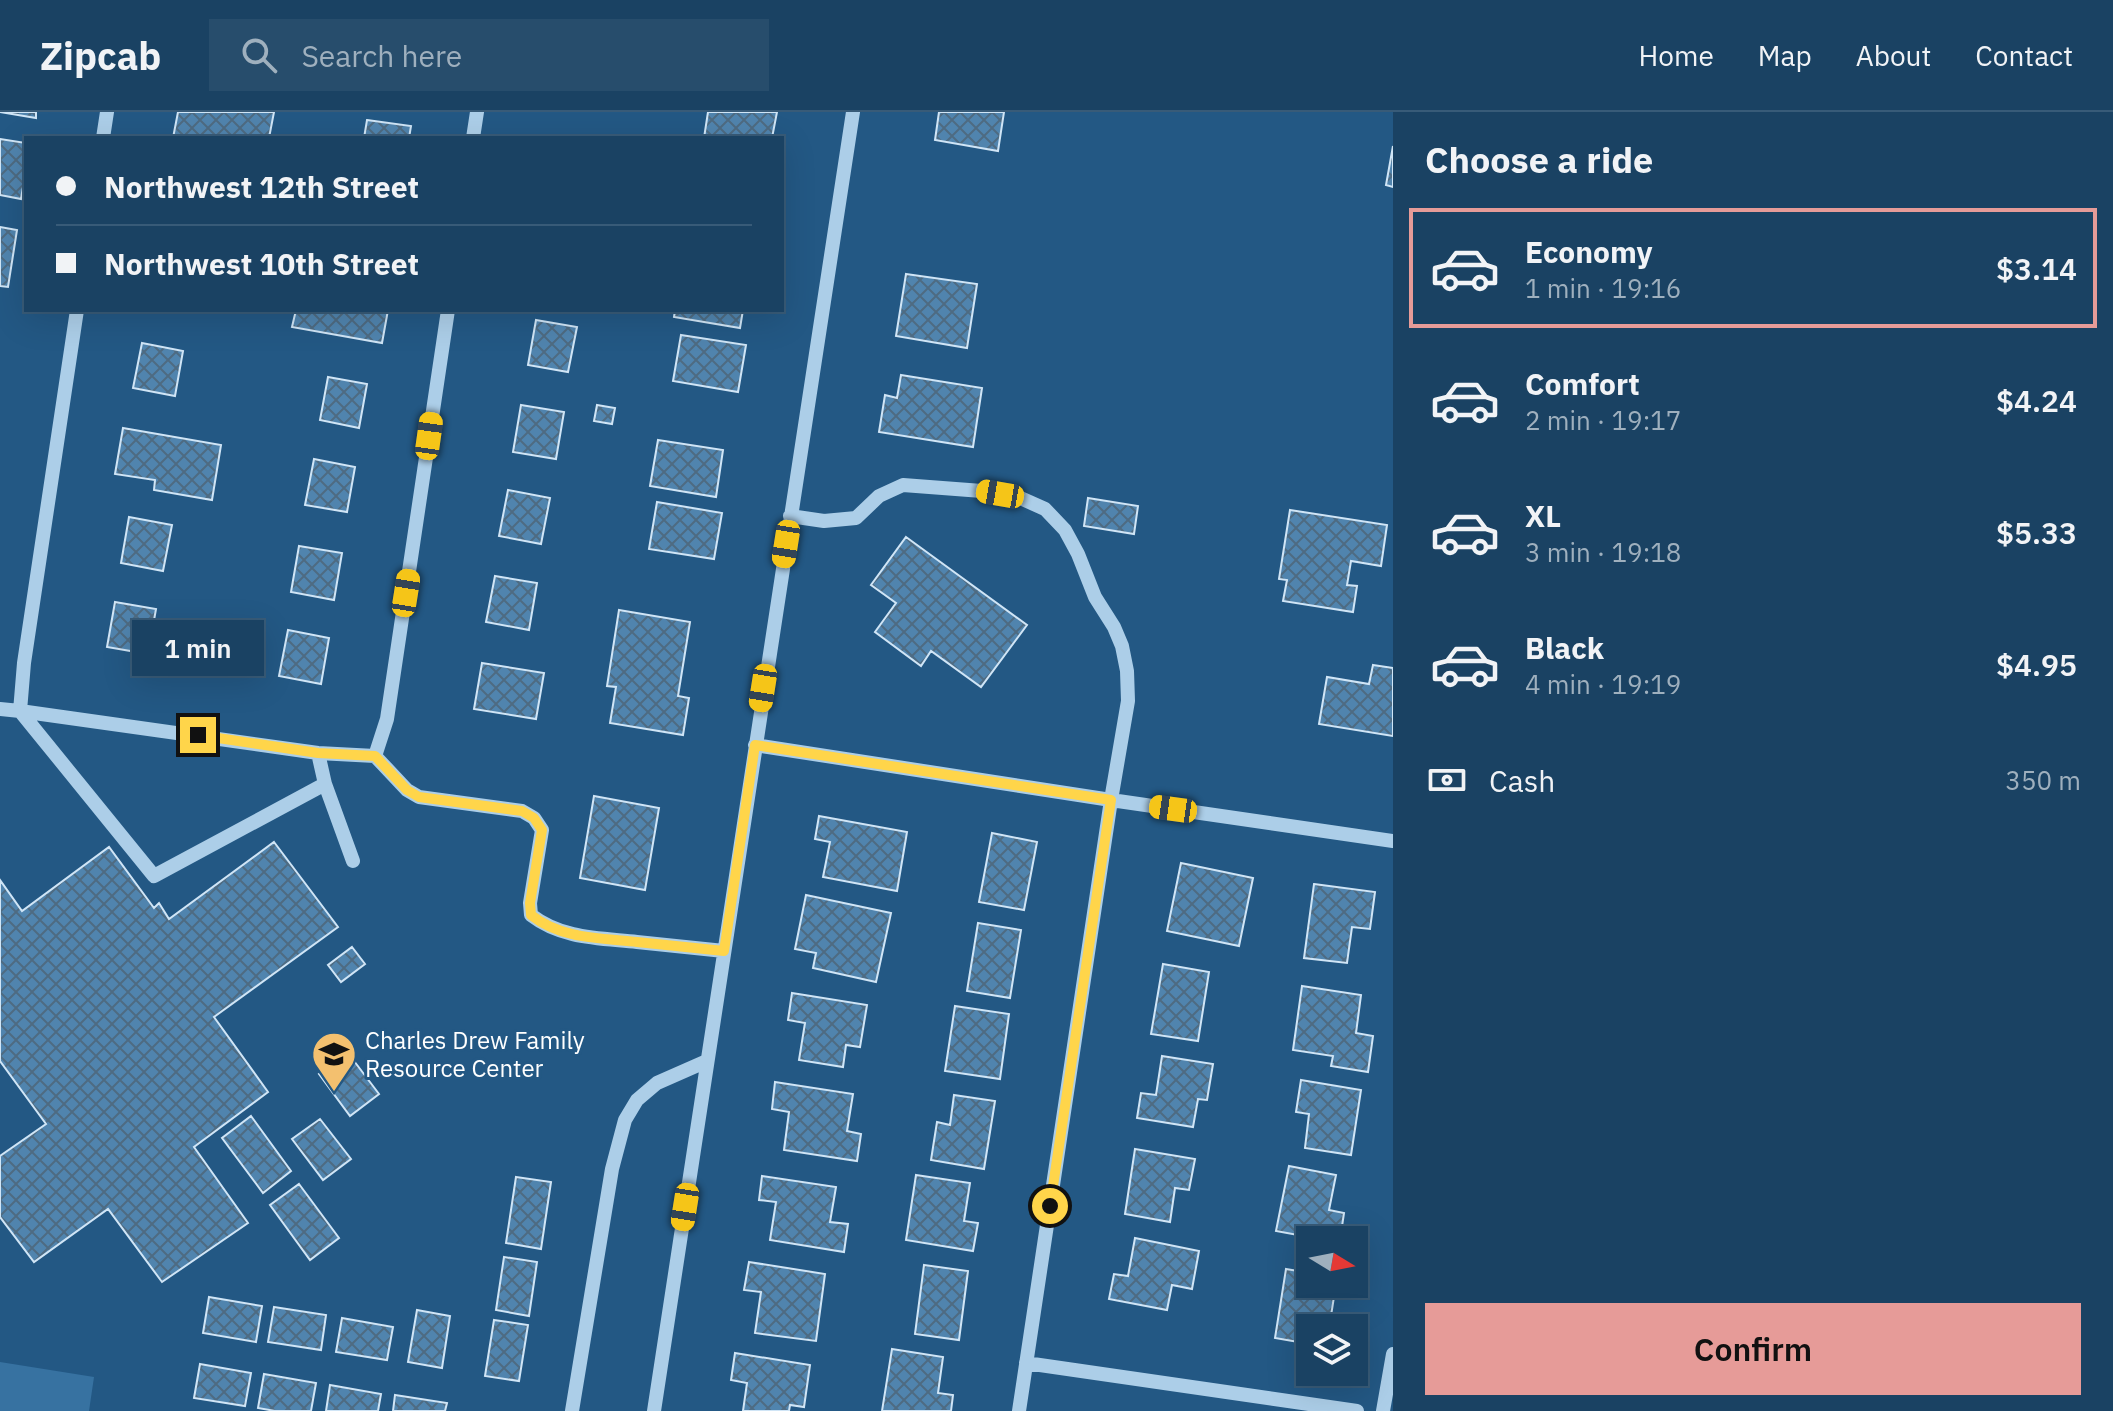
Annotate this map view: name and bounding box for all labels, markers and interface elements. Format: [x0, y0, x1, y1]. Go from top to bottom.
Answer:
search box [209, 19, 769, 91]
text: Zipcab [40, 31, 161, 80]
icon: search [237, 33, 281, 77]
text: Search here [301, 36, 462, 75]
text: Home [1638, 37, 1714, 74]
text: Map [1758, 37, 1812, 74]
text: About [1856, 37, 1931, 74]
text: Contact [1975, 37, 2073, 74]
text: Choose a ride [1425, 136, 1653, 183]
text: Northwest 12th Street [104, 167, 419, 206]
icon: car [1429, 232, 1501, 304]
text: Economy [1525, 232, 1653, 271]
text: Northwest 10th Street [104, 244, 419, 283]
text: $3.14 [1996, 249, 2077, 288]
text: 1 min · 19:16 [1525, 271, 1681, 305]
icon: car [1429, 364, 1501, 436]
text: Comfort [1525, 364, 1640, 403]
text: $4.24 [1996, 381, 2077, 420]
text: 2 min · 19:17 [1525, 403, 1681, 437]
car [414, 411, 444, 461]
car [974, 478, 1026, 510]
icon: car [1429, 496, 1501, 568]
text: XL [1525, 496, 1561, 535]
text: $5.33 [1996, 513, 2077, 552]
car [770, 518, 802, 570]
text: 3 min · 19:18 [1525, 535, 1681, 569]
car [390, 567, 422, 619]
callout: 1 min [132, 619, 264, 675]
icon: car [1429, 628, 1501, 700]
text: Black [1525, 628, 1604, 667]
text: 1 min [164, 631, 232, 665]
text: $4.95 [1996, 645, 2077, 684]
car [747, 662, 779, 714]
text: 4 min · 19:19 [1525, 667, 1681, 701]
route end [180, 717, 216, 753]
icon: cash [1425, 758, 1469, 802]
text: Cash [1489, 761, 1555, 800]
text: 350 m [2005, 763, 2081, 797]
car [1148, 794, 1198, 824]
place label: Charles Drew Family Resource Center [365, 1024, 585, 1084]
school or university icon: Charles Drew Family Resource Center [310, 1030, 358, 1093]
car [669, 1181, 701, 1233]
route start [1032, 1188, 1068, 1224]
north arrow [1296, 1226, 1368, 1298]
map controls [1296, 1226, 1368, 1386]
button: Confirm [1425, 1303, 2081, 1395]
button: layers [1296, 1314, 1368, 1386]

